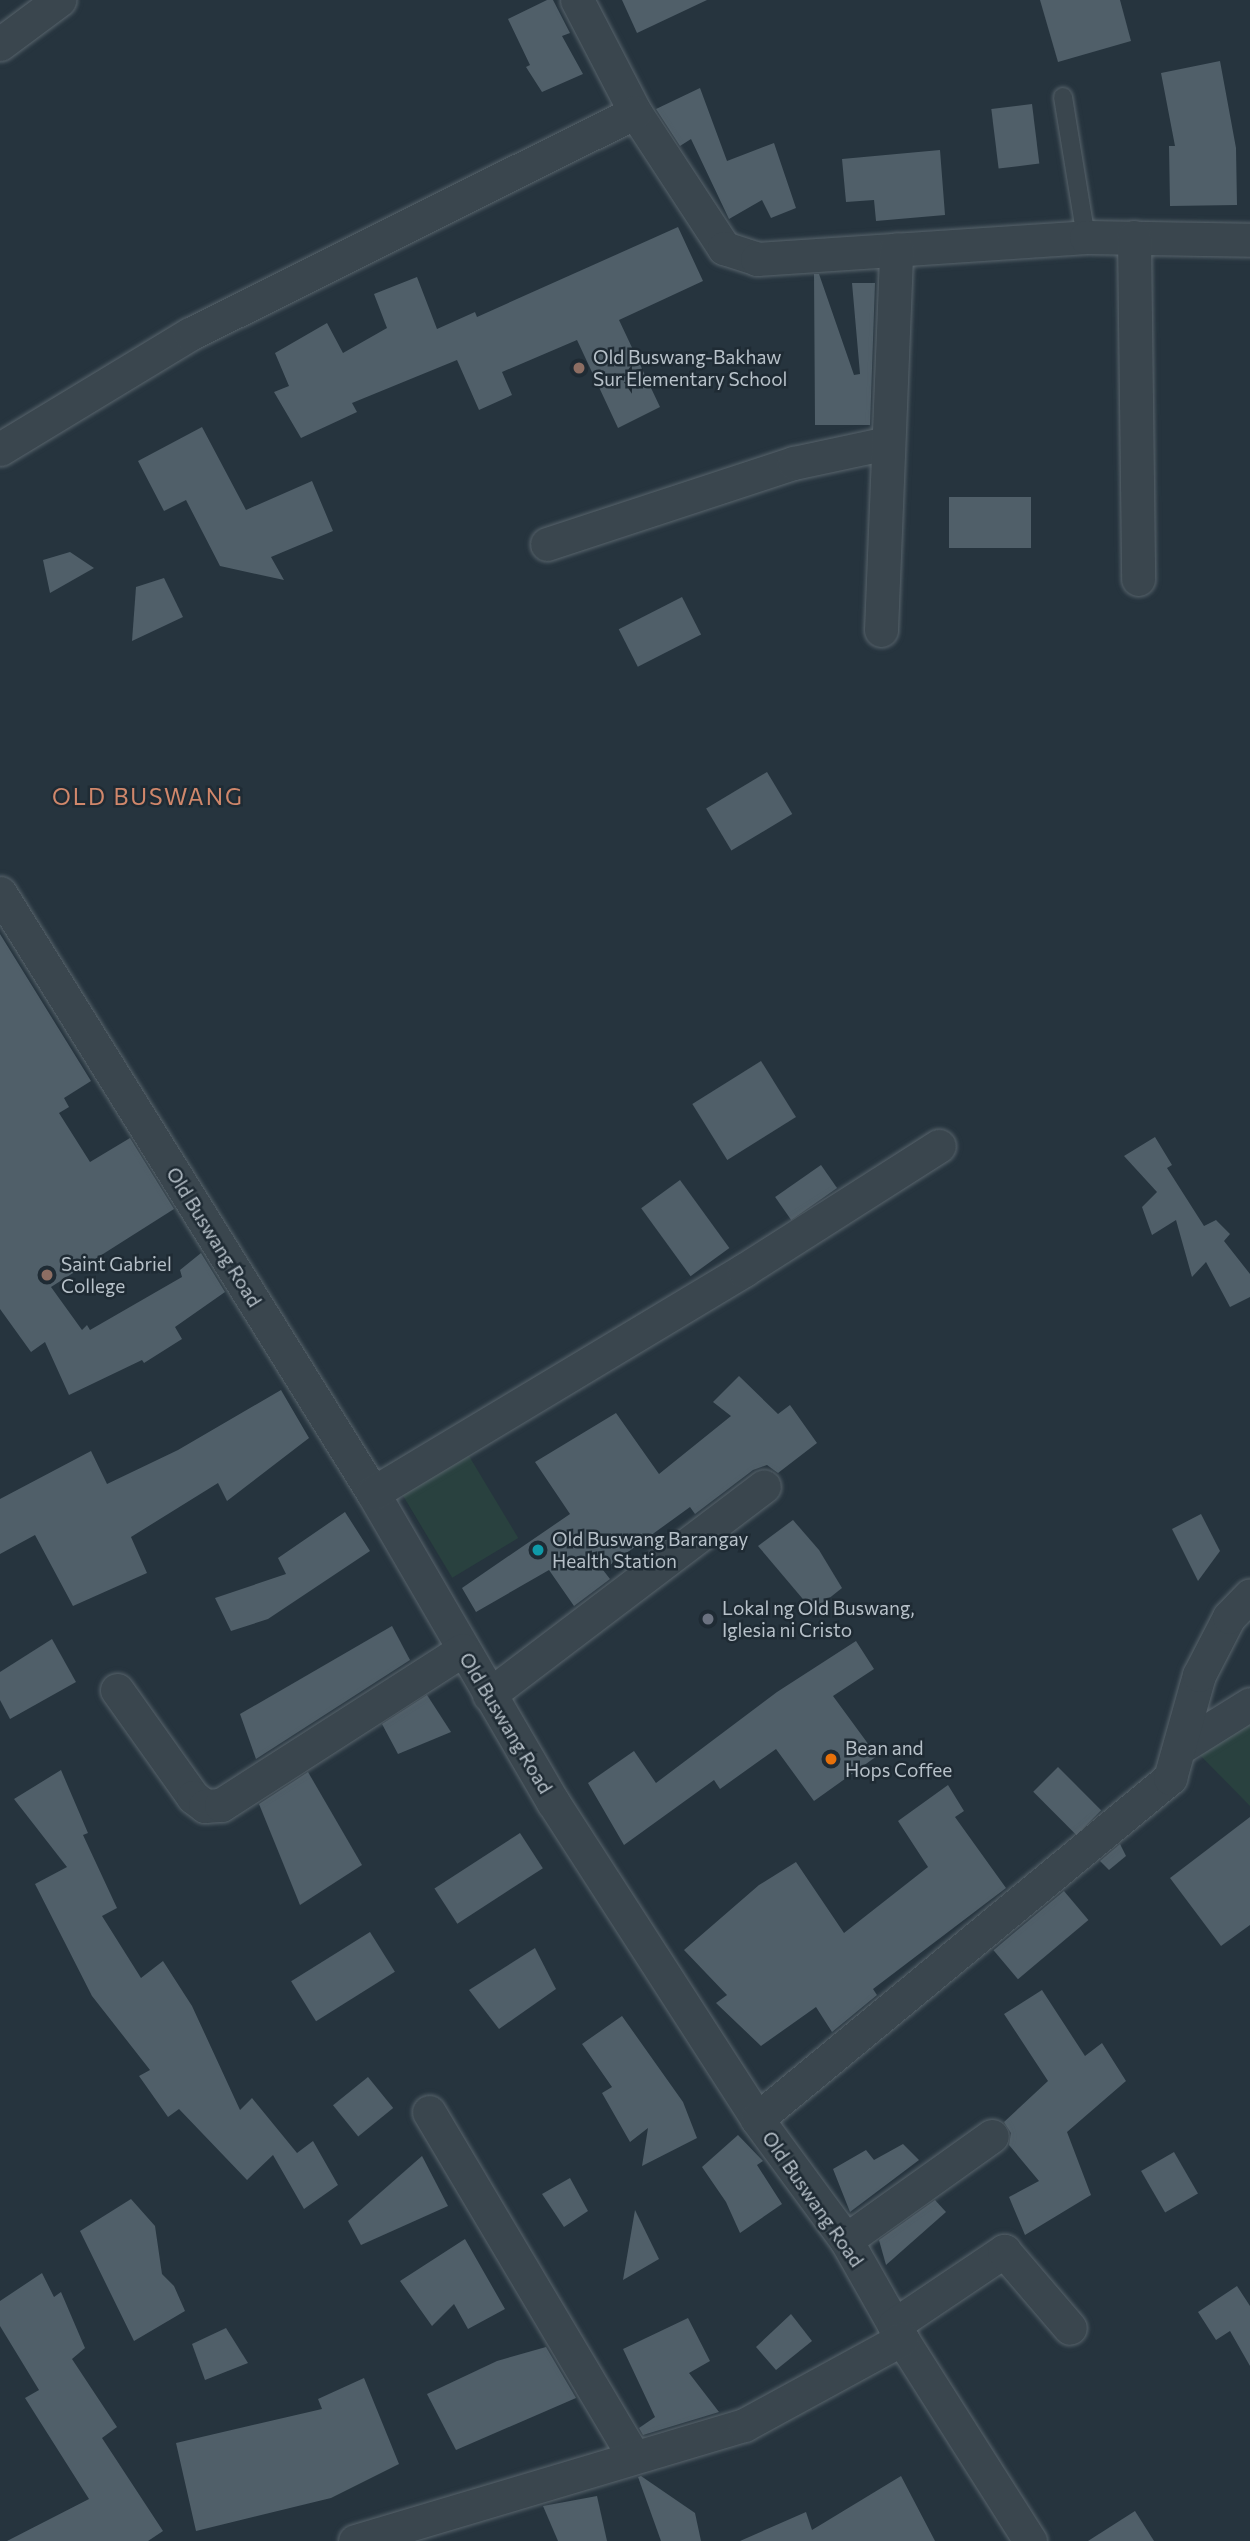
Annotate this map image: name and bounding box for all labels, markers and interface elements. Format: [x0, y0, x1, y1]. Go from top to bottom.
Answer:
place label: Old Buswang-Bakhaw Sur Elementary School [593, 346, 787, 390]
marker: Old Buswang-Bakhaw Sur Elementary School [571, 360, 587, 376]
district label: OLD BUSWANG [53, 782, 243, 810]
street label: Old Buswang Road [162, 1163, 266, 1311]
place label: Saint Gabriel College [61, 1253, 172, 1297]
marker: Saint Gabriel College [39, 1267, 55, 1283]
place label: Old Buswang Barangay Health Station [552, 1528, 748, 1572]
marker: Old Buswang Barangay Health Station [530, 1542, 546, 1558]
place label: Lokal ng Old Buswang, Iglesia ni Cristo [722, 1597, 915, 1641]
marker: Lokal ng Old Buswang, Iglesia ni Cristo [700, 1611, 716, 1627]
street label: Old Buswang Road [455, 1648, 557, 1798]
place label: Bean and Hops Coffee [845, 1737, 952, 1781]
marker: Bean and Hops Coffee [823, 1751, 839, 1767]
street label: Old Buswang Road [758, 2127, 868, 2271]

